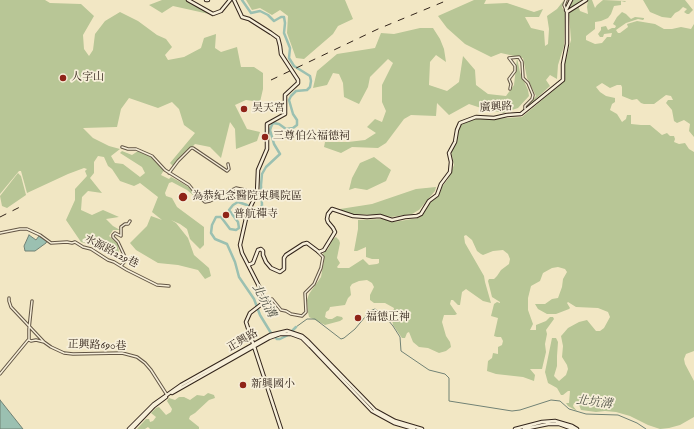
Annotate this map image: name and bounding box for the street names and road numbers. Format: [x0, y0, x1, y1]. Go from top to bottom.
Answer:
street label: 廣興路 [479, 101, 513, 115]
street label: 水源路229巷 [82, 233, 140, 271]
street label: 正興路 [225, 327, 261, 355]
street label: 正興路690巷 [67, 338, 127, 354]

